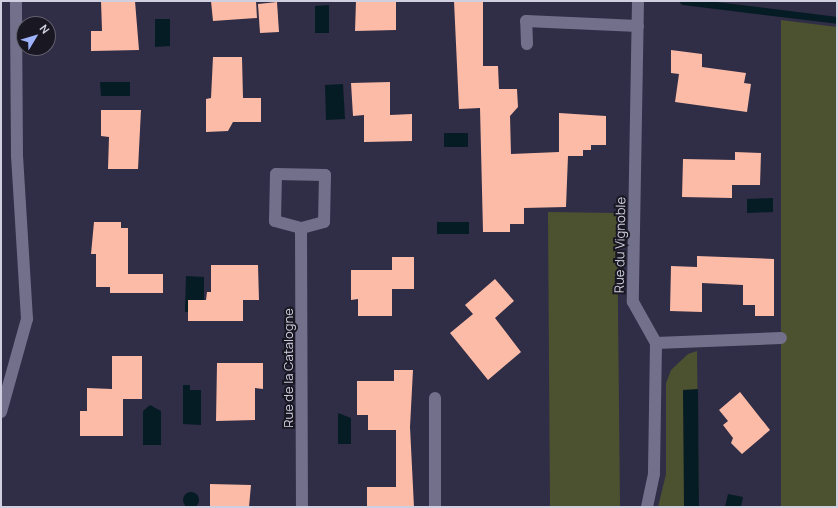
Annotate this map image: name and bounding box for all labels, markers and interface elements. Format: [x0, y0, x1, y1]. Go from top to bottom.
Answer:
north arrow [16, 16, 56, 56]
text: N [37, 21, 53, 37]
street label: Rue du Vignoble [611, 197, 629, 293]
street label: Rue de la Catalogne [280, 308, 296, 428]

